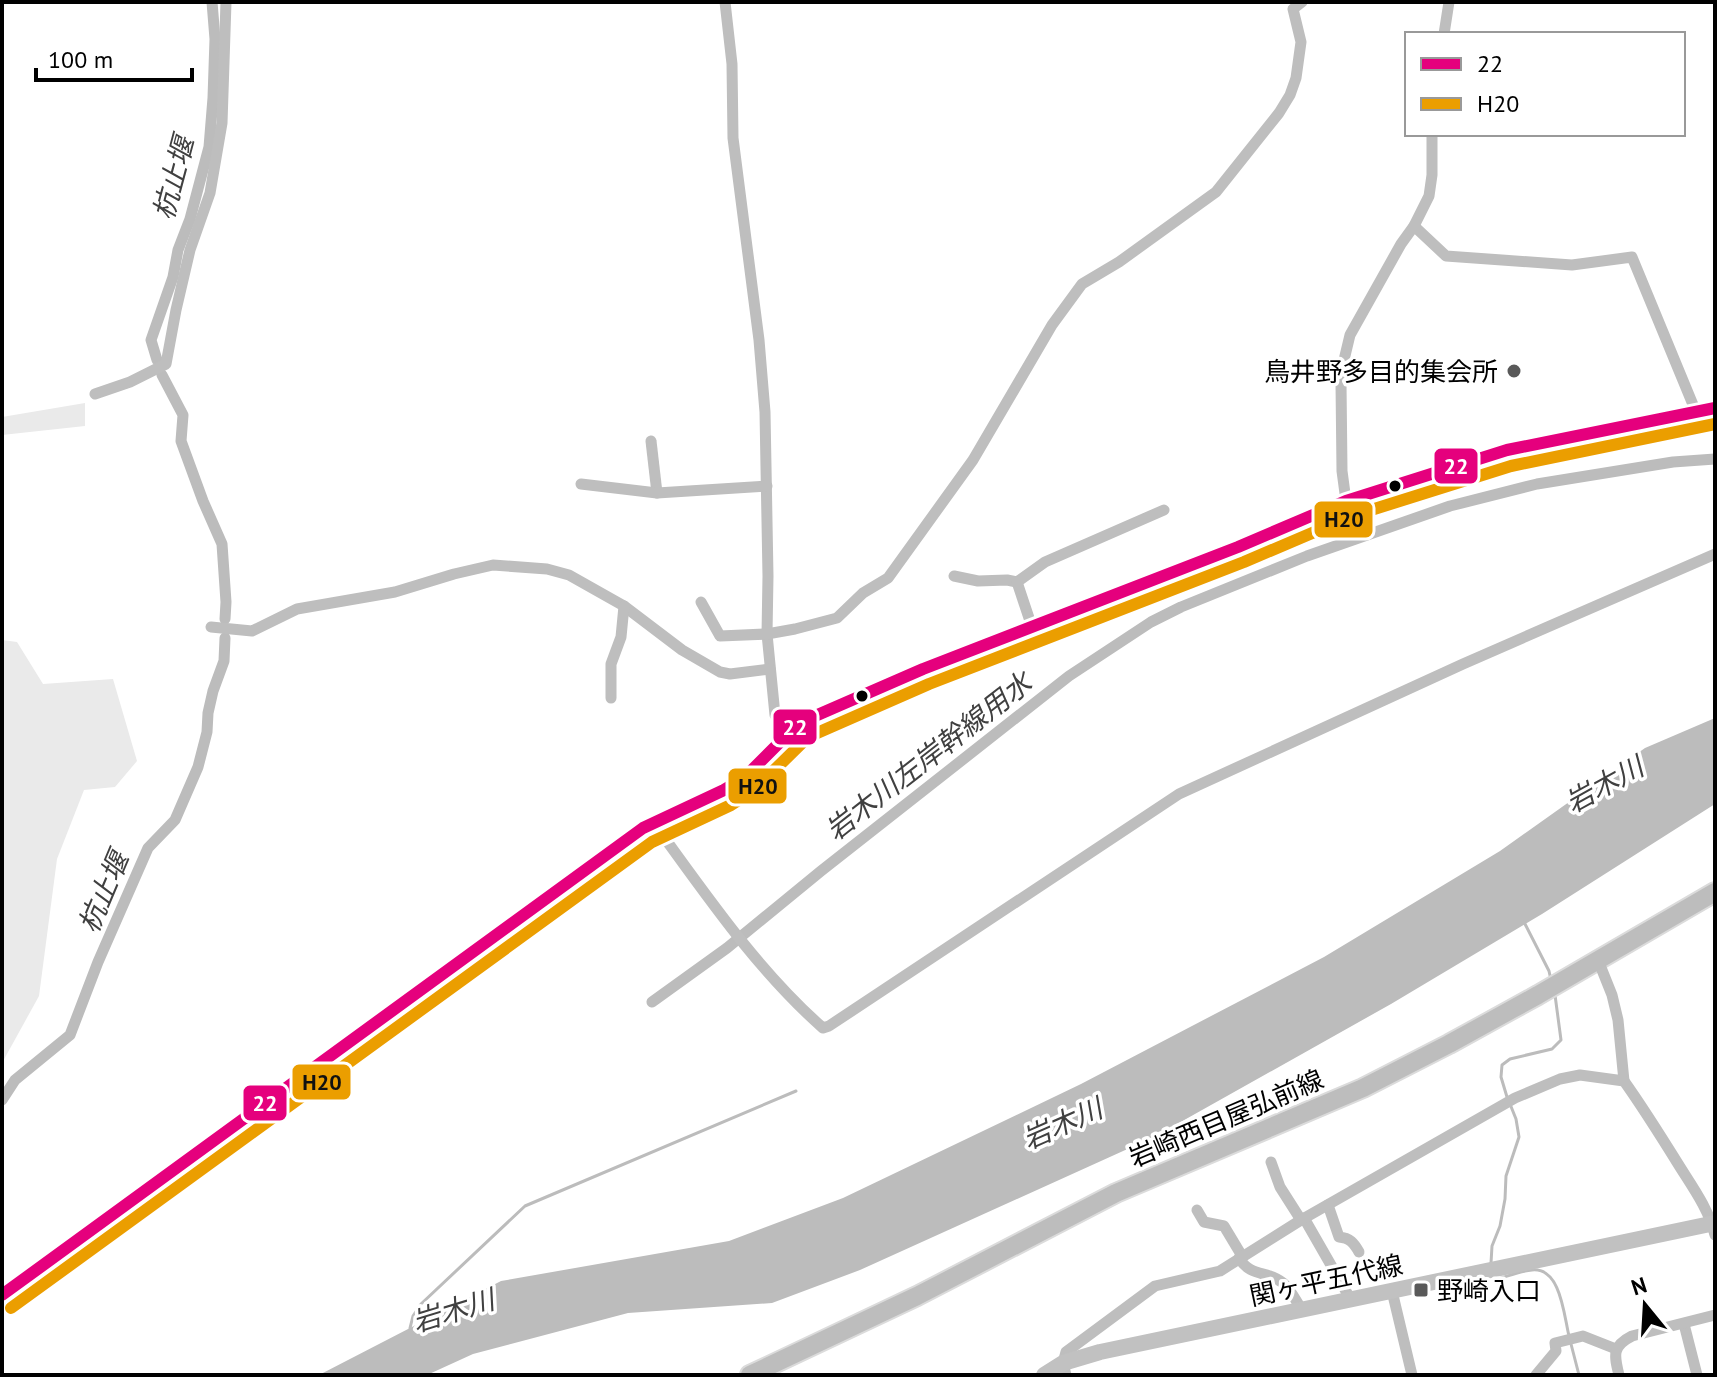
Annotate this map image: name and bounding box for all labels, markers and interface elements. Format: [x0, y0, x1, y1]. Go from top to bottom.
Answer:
scale bar [36, 32, 192, 82]
legend [1405, 32, 1685, 136]
text: 100 m [48, 44, 113, 75]
text: 22 [1477, 48, 1503, 79]
text: H20 [1477, 88, 1519, 119]
water label: 杭止堰 [144, 128, 203, 223]
place label: 鳥井野多目的集会所 [1264, 355, 1498, 388]
marker: 鳥井野多目的集会所 [1505, 362, 1523, 380]
line badge: 22 [1433, 447, 1479, 485]
text: 22 [1444, 452, 1468, 480]
unlabelled marker [1387, 478, 1403, 494]
line badge: H20 [1313, 500, 1374, 539]
text: H20 [1324, 505, 1364, 533]
water label: 岩木川左岸幹線用水 [817, 662, 1041, 848]
unlabelled marker [854, 688, 870, 704]
line badge: 22 [772, 708, 818, 746]
text: 22 [783, 713, 807, 741]
water label: 岩木川 [1558, 746, 1652, 821]
line badge: H20 [727, 767, 788, 805]
text: H20 [738, 772, 778, 800]
water label: 杭止堰 [70, 842, 138, 938]
street label: 岩崎西目屋弘前線 [1124, 1062, 1328, 1174]
line badge: H20 [291, 1063, 352, 1101]
text: H20 [302, 1068, 342, 1096]
line badge: 22 [242, 1084, 288, 1122]
water label: 岩木川 [1016, 1088, 1111, 1157]
text: 22 [253, 1089, 277, 1117]
street label: 関ヶ平五代線 [1246, 1248, 1406, 1312]
north arrow [1605, 1265, 1685, 1345]
text: N [1628, 1270, 1650, 1302]
place label: 野崎入口 [1437, 1274, 1541, 1307]
water label: 岩木川 [407, 1279, 501, 1340]
marker: 野崎入口 [1412, 1281, 1430, 1299]

